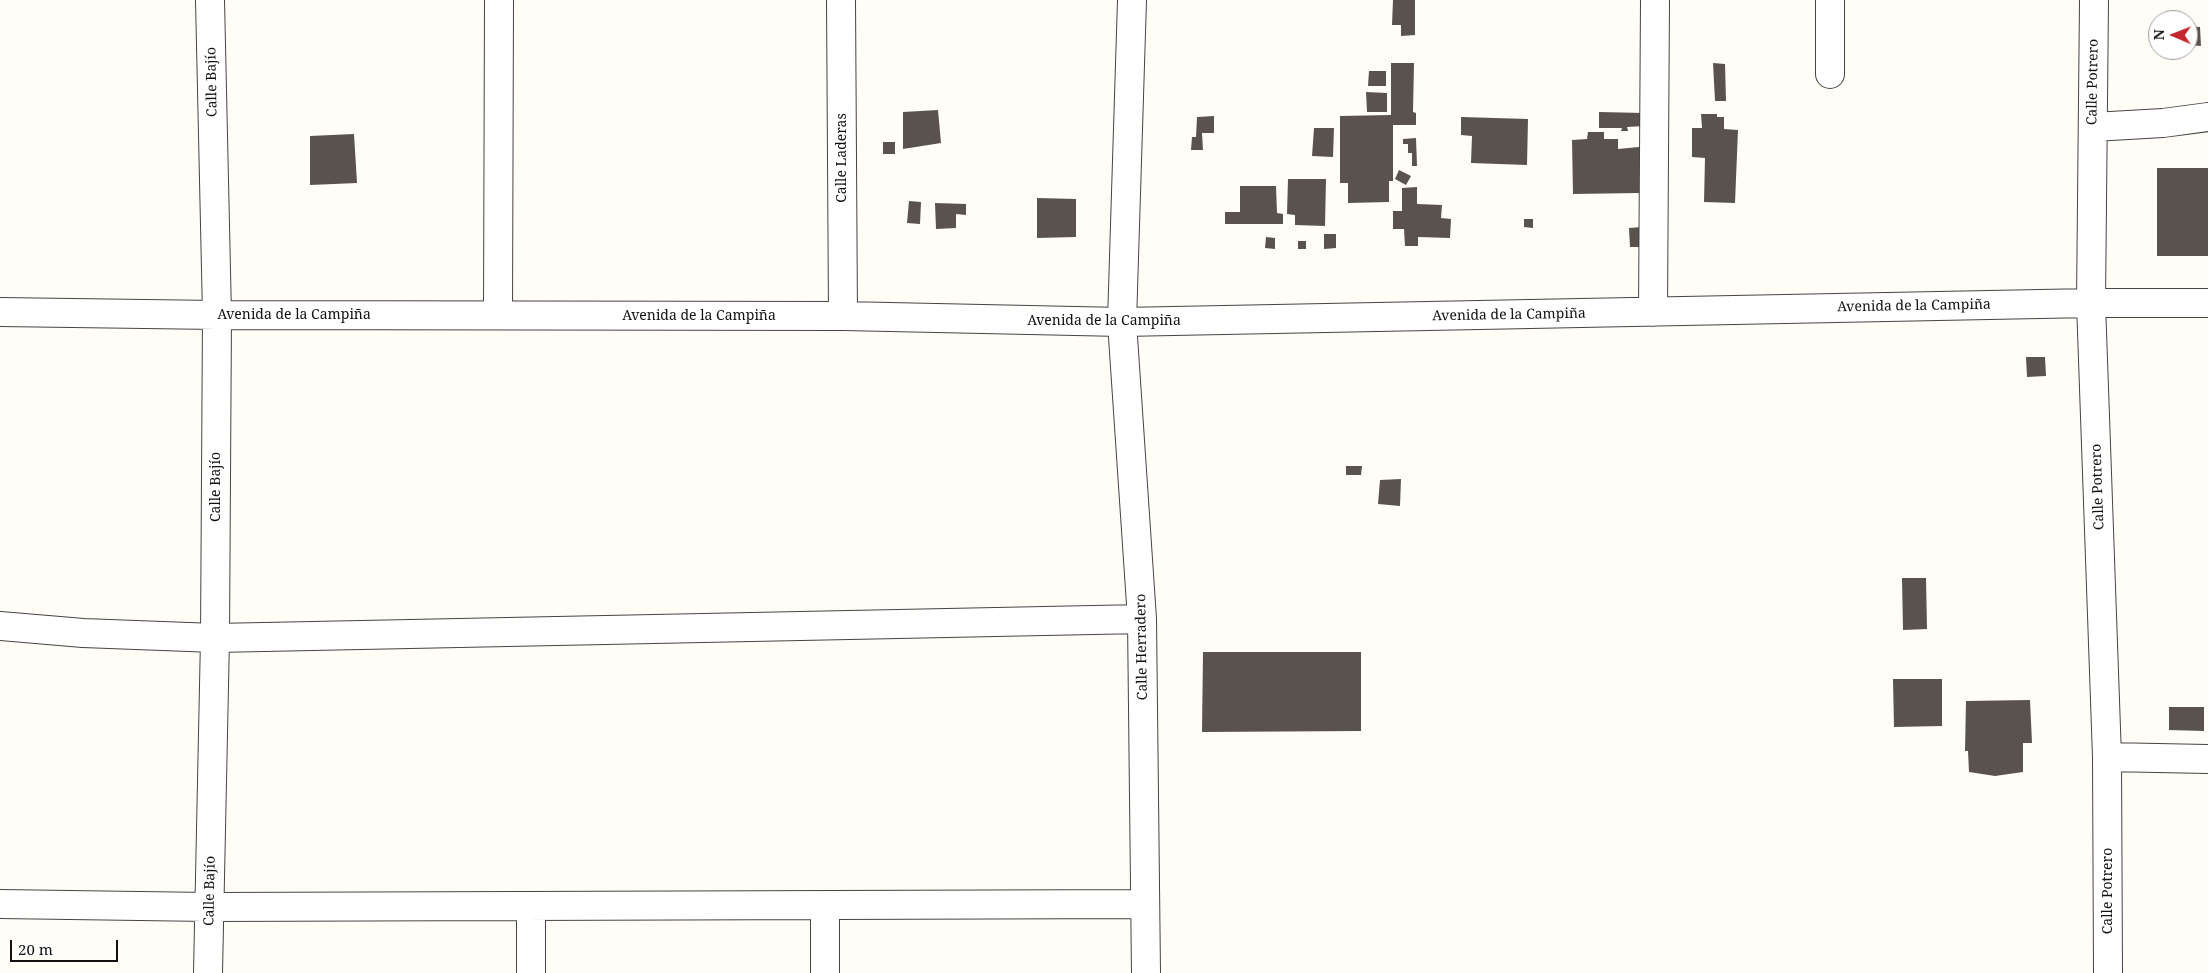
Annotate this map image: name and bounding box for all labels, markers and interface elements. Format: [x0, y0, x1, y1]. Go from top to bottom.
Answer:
north arrow [2148, 10, 2198, 60]
text: N [2149, 29, 2168, 40]
street label: Calle Potrero [2084, 39, 2102, 125]
street label: Calle Bajío [203, 47, 221, 117]
street label: Calle Laderas [834, 113, 850, 203]
street label: Avenida de la Campiña [1837, 296, 1991, 316]
street label: Avenida de la Campiña [1432, 305, 1586, 325]
street label: Avenida de la Campiña [217, 307, 371, 323]
street label: Avenida de la Campiña [622, 308, 776, 324]
street label: Avenida de la Campiña [1027, 313, 1181, 329]
street label: Calle Potrero [2088, 443, 2108, 531]
street label: Calle Bajío [208, 452, 224, 522]
street label: Calle Herradero [1133, 594, 1151, 700]
street label: Calle Potrero [2100, 848, 2116, 934]
street label: Calle Bajío [201, 856, 219, 926]
scale bar [12, 930, 120, 962]
text: 20 m [18, 939, 53, 959]

